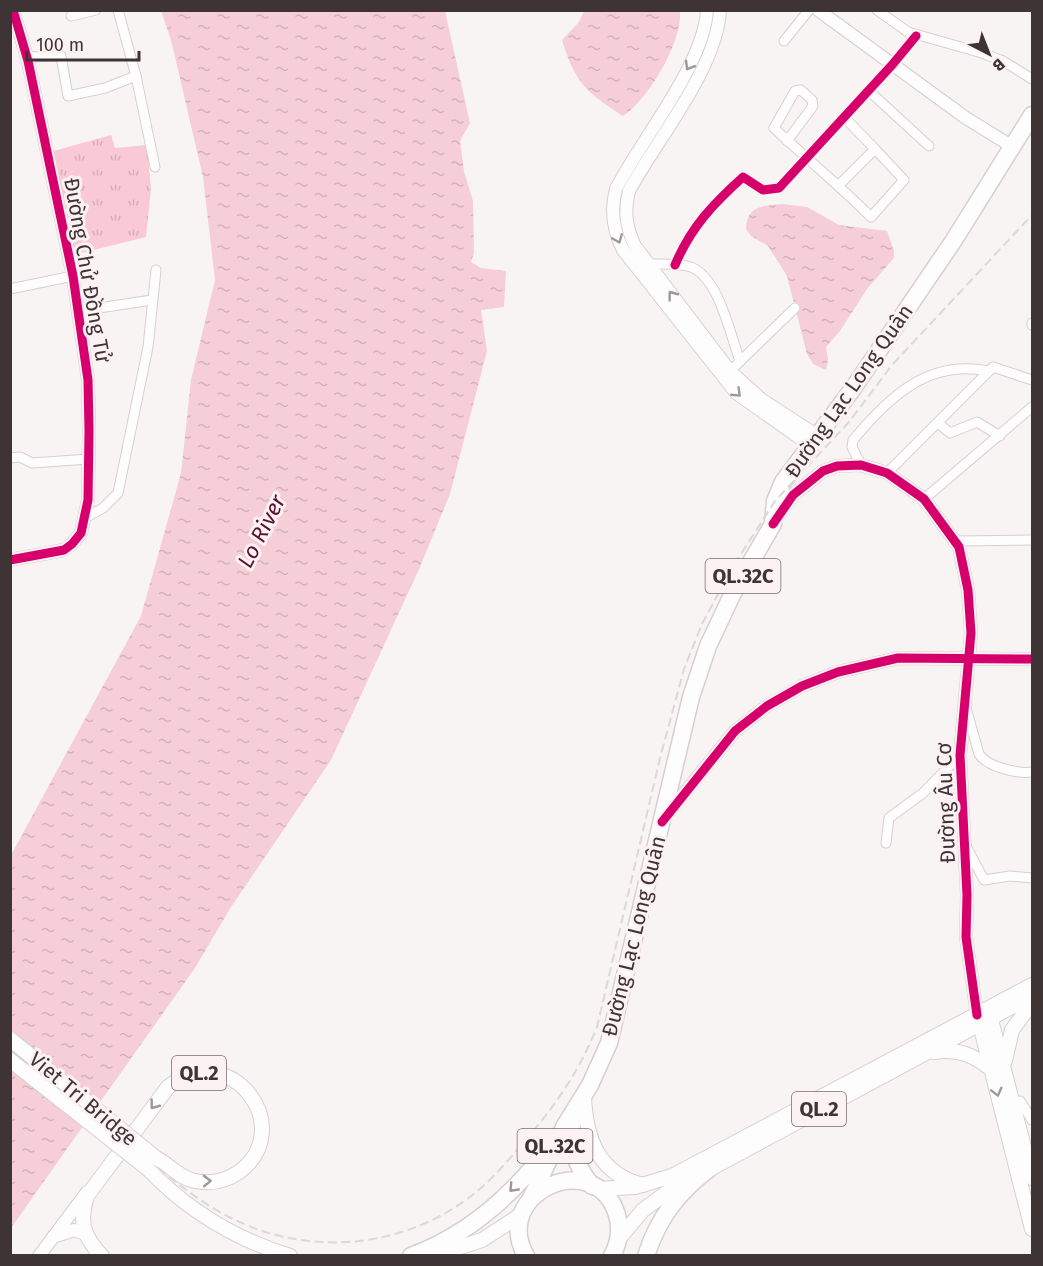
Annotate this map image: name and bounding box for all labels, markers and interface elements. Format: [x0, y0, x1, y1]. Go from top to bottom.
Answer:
scale bar [27, 24, 140, 62]
north arrow [959, 24, 1019, 84]
text: 100 m [36, 34, 84, 56]
text: B [989, 54, 1009, 75]
one-way arrow [685, 60, 697, 70]
street label: Đường Chử Đồng Tử [58, 176, 116, 365]
one-way arrow [611, 232, 623, 243]
one-way arrow [668, 291, 679, 302]
street label: Đường Lạc Long Quân [779, 299, 919, 483]
one-way arrow [730, 386, 740, 397]
water label: Lo River [232, 490, 292, 572]
road number: QL.32C [706, 559, 780, 593]
street label: Đường Âu Cơ [931, 742, 961, 864]
street label: Đường Lạc Long Quân [596, 833, 672, 1039]
street label: Viet Tri Bridge [24, 1046, 142, 1152]
road number: QL.2 [172, 1056, 226, 1090]
one-way arrow [990, 1087, 1003, 1097]
road number: QL.2 [792, 1092, 846, 1126]
one-way arrow [150, 1099, 161, 1110]
road number: QL.32C [518, 1129, 592, 1163]
one-way arrow [203, 1175, 212, 1188]
one-way arrow [509, 1182, 520, 1192]

